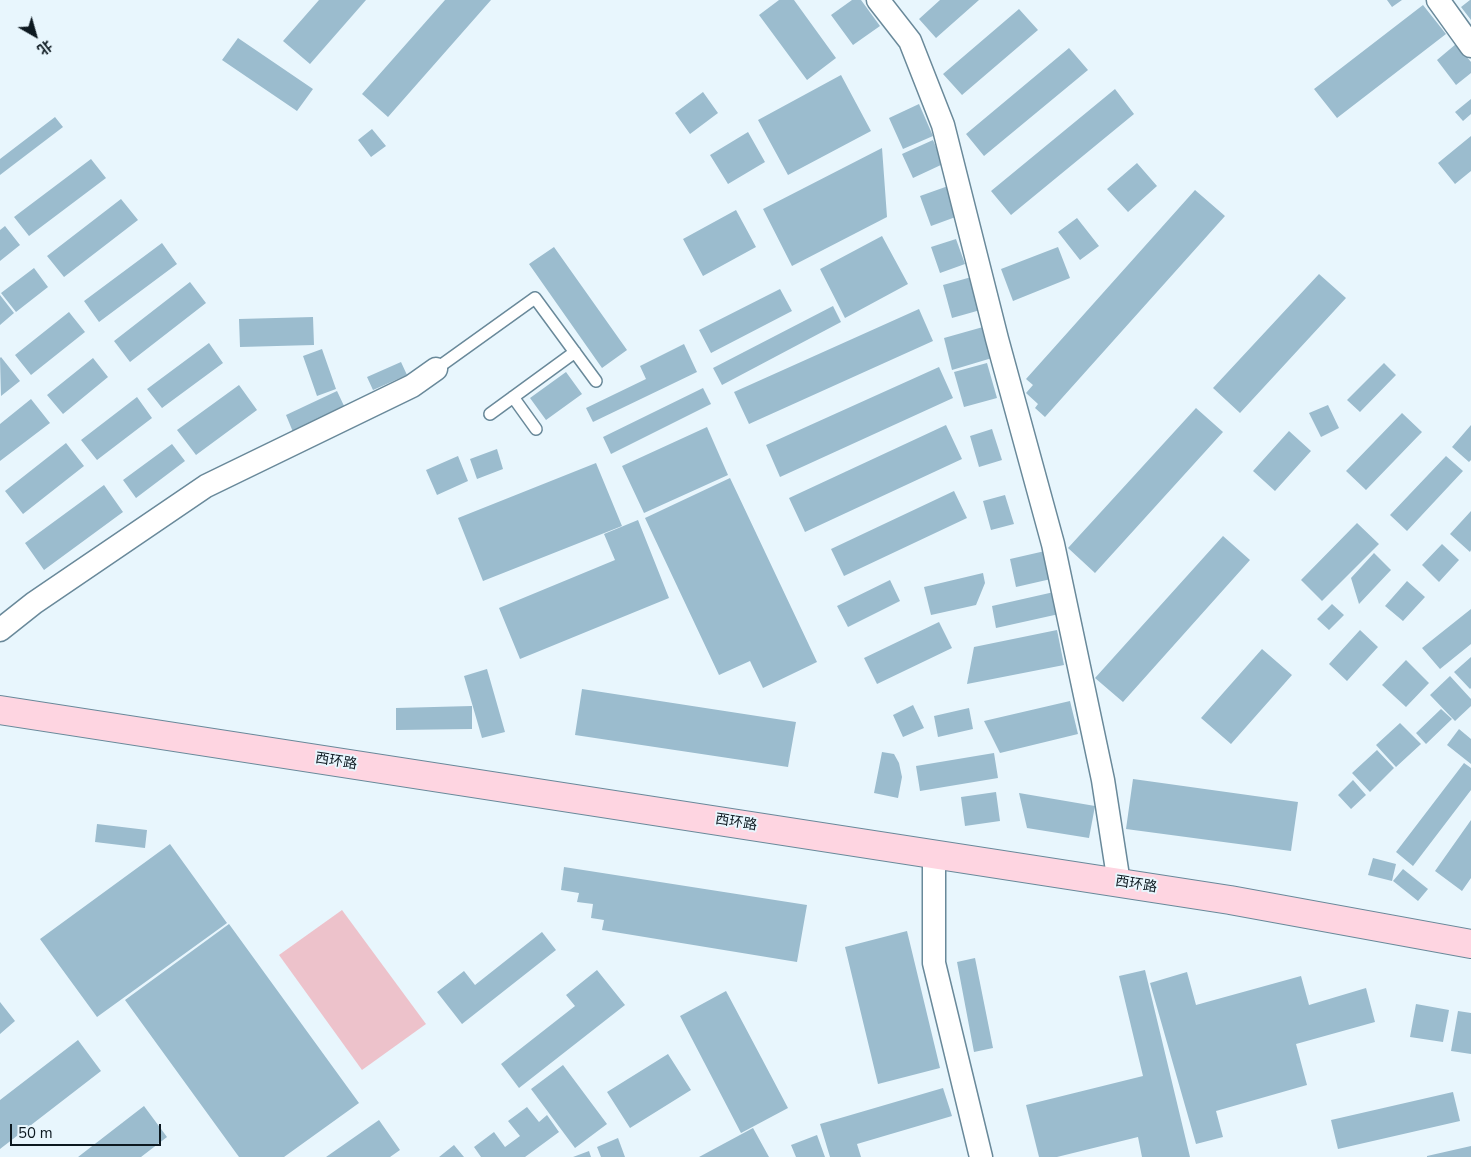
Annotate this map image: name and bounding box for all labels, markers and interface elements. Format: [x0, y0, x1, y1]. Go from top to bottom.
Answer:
north arrow [10, 10, 60, 60]
text: 北 [33, 35, 56, 59]
street label: 西环路 [314, 750, 358, 774]
street label: 西环路 [714, 811, 758, 835]
street label: 西环路 [1114, 873, 1158, 897]
scale bar [12, 1114, 164, 1146]
text: 50 m [18, 1123, 53, 1143]

